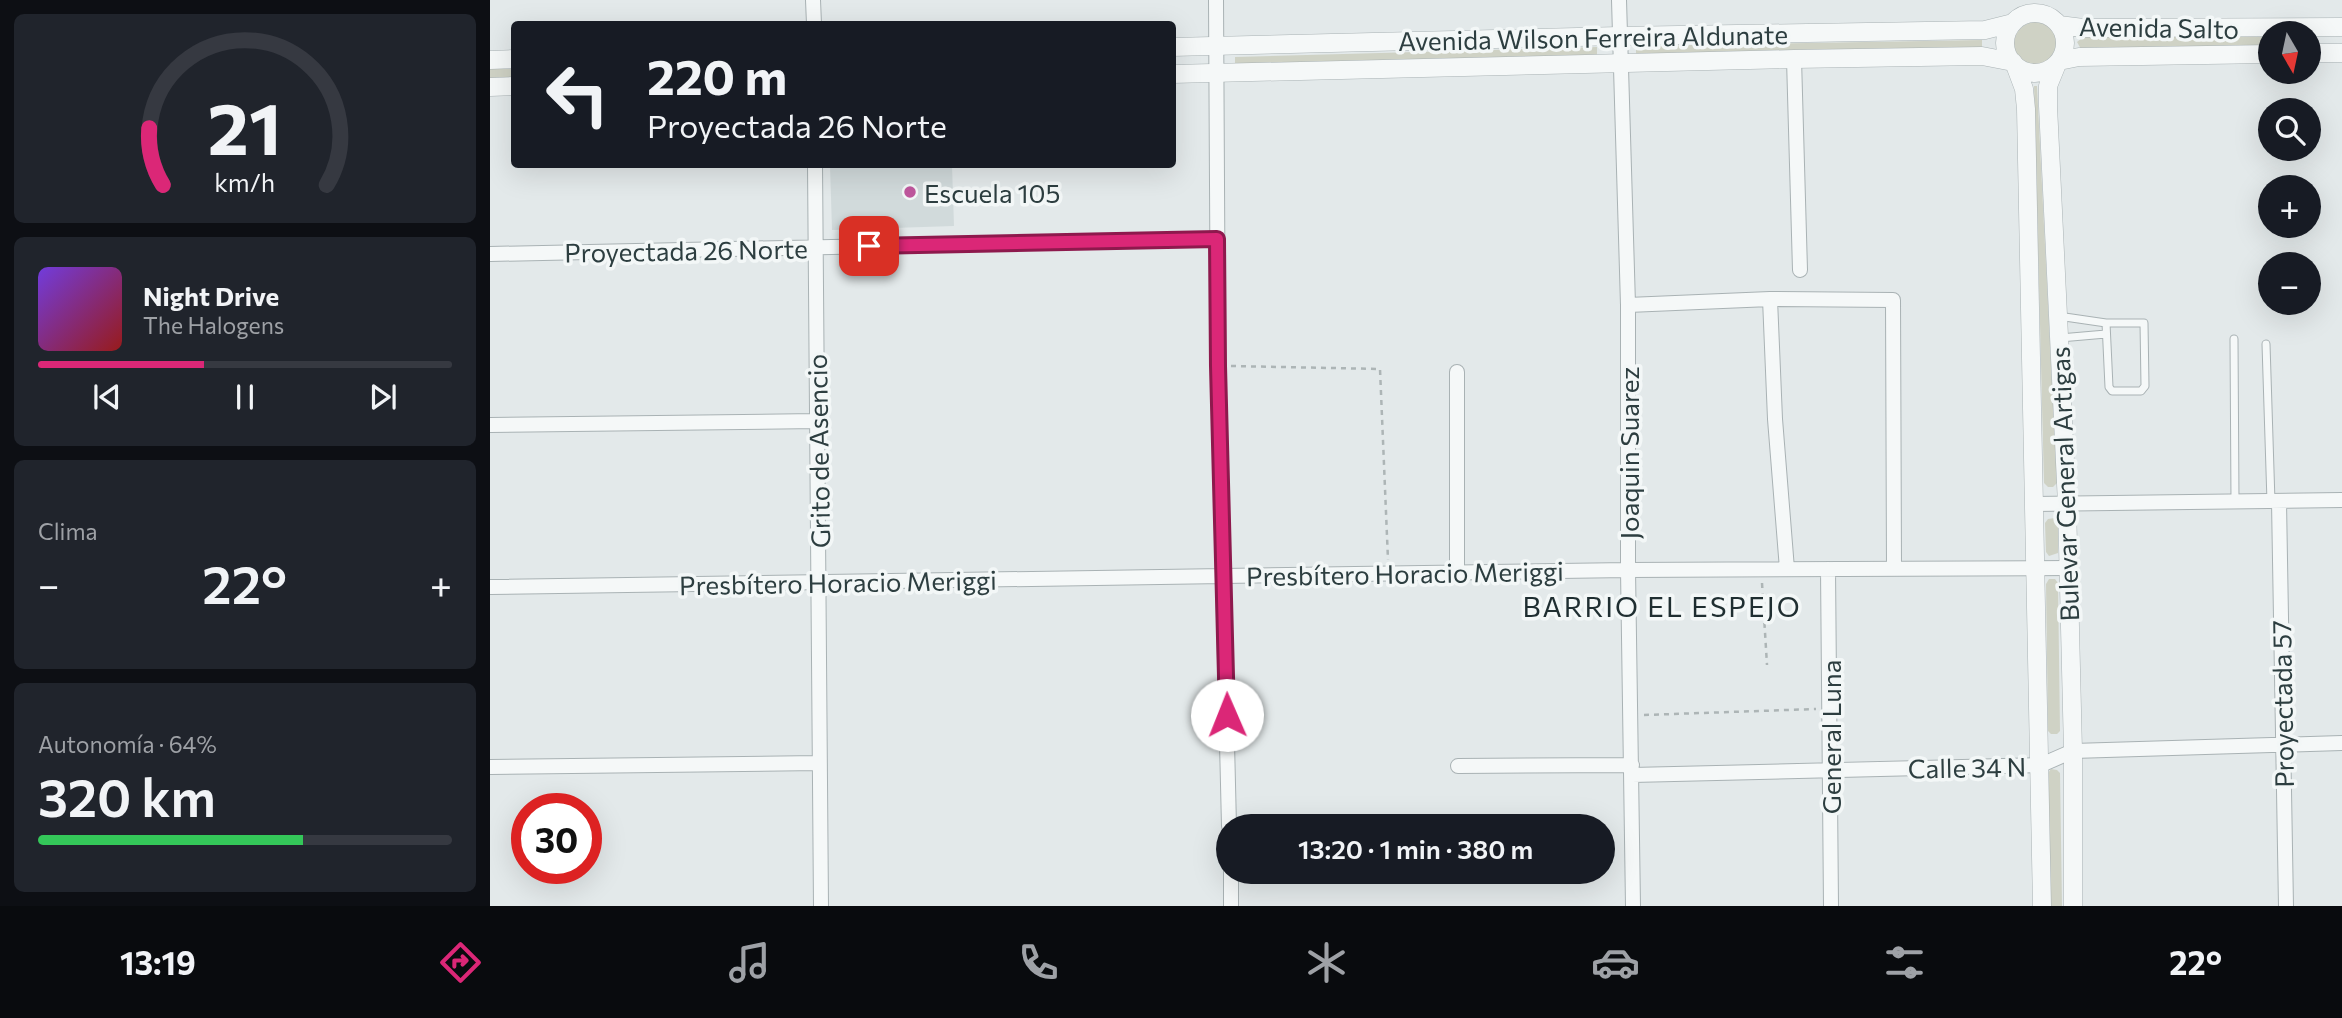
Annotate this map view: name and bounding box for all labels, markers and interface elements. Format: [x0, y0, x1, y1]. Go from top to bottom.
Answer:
street label: Avenida Salto [2079, 10, 2239, 44]
street label: Avenida Wilson Ferreira Aldunate [1398, 18, 1788, 56]
north arrow [2258, 21, 2320, 84]
map controls [2258, 21, 2321, 315]
text: 220 m [647, 45, 787, 105]
icon: left [532, 49, 623, 140]
text: 21 [208, 81, 282, 170]
button: search [2258, 98, 2321, 161]
text: Proyectada 26 Norte [647, 105, 947, 145]
text: km/h [215, 166, 275, 196]
button: + [2258, 175, 2321, 238]
place label: Escuela 105 [924, 177, 1060, 208]
marker: Escuela 105 [902, 184, 918, 200]
pin [839, 216, 899, 276]
icon: arrive [850, 227, 888, 265]
street label: Proyectada 26 Norte [564, 232, 808, 268]
button: − [2258, 252, 2321, 315]
text: Night Drive [143, 280, 279, 311]
text: The Halogens [143, 311, 284, 339]
street label: Bulevar General Artigas [2044, 346, 2084, 622]
street label: Grito de Asencio [801, 354, 835, 548]
street label: Joaquin Suarez [1613, 367, 1644, 539]
icon: previous [88, 378, 126, 416]
icon: pause [226, 378, 264, 416]
icon: next [364, 378, 402, 416]
text: Clima [38, 517, 98, 545]
text: 22° [202, 551, 287, 615]
street label: Presbítero Horacio Meriggi [1246, 555, 1564, 591]
text: − [38, 560, 60, 607]
text: + [430, 560, 452, 607]
street label: Presbítero Horacio Meriggi [679, 564, 997, 600]
district label: BARRIO EL ESPEJO [1522, 589, 1802, 623]
street label: Proyectada 57 [2265, 620, 2299, 788]
street label: General Luna [1815, 660, 1846, 814]
position arrow [1190, 678, 1264, 752]
text: Autonomía · 64% [38, 730, 217, 758]
street label: Calle 34 N [1908, 750, 2026, 784]
text: 320 km [38, 764, 216, 828]
speed limit sign: 30 [511, 793, 602, 884]
text: 13:20 · 1 min · 380 m [1298, 833, 1533, 864]
icon: directions [436, 938, 485, 987]
icon: music [725, 938, 774, 987]
icon: phone [1014, 938, 1063, 987]
icon: climate [1302, 938, 1351, 987]
icon: car [1591, 938, 1640, 987]
icon: filters [1880, 938, 1929, 987]
text: 13:19 [120, 942, 196, 982]
text: 22° [2169, 942, 2222, 982]

